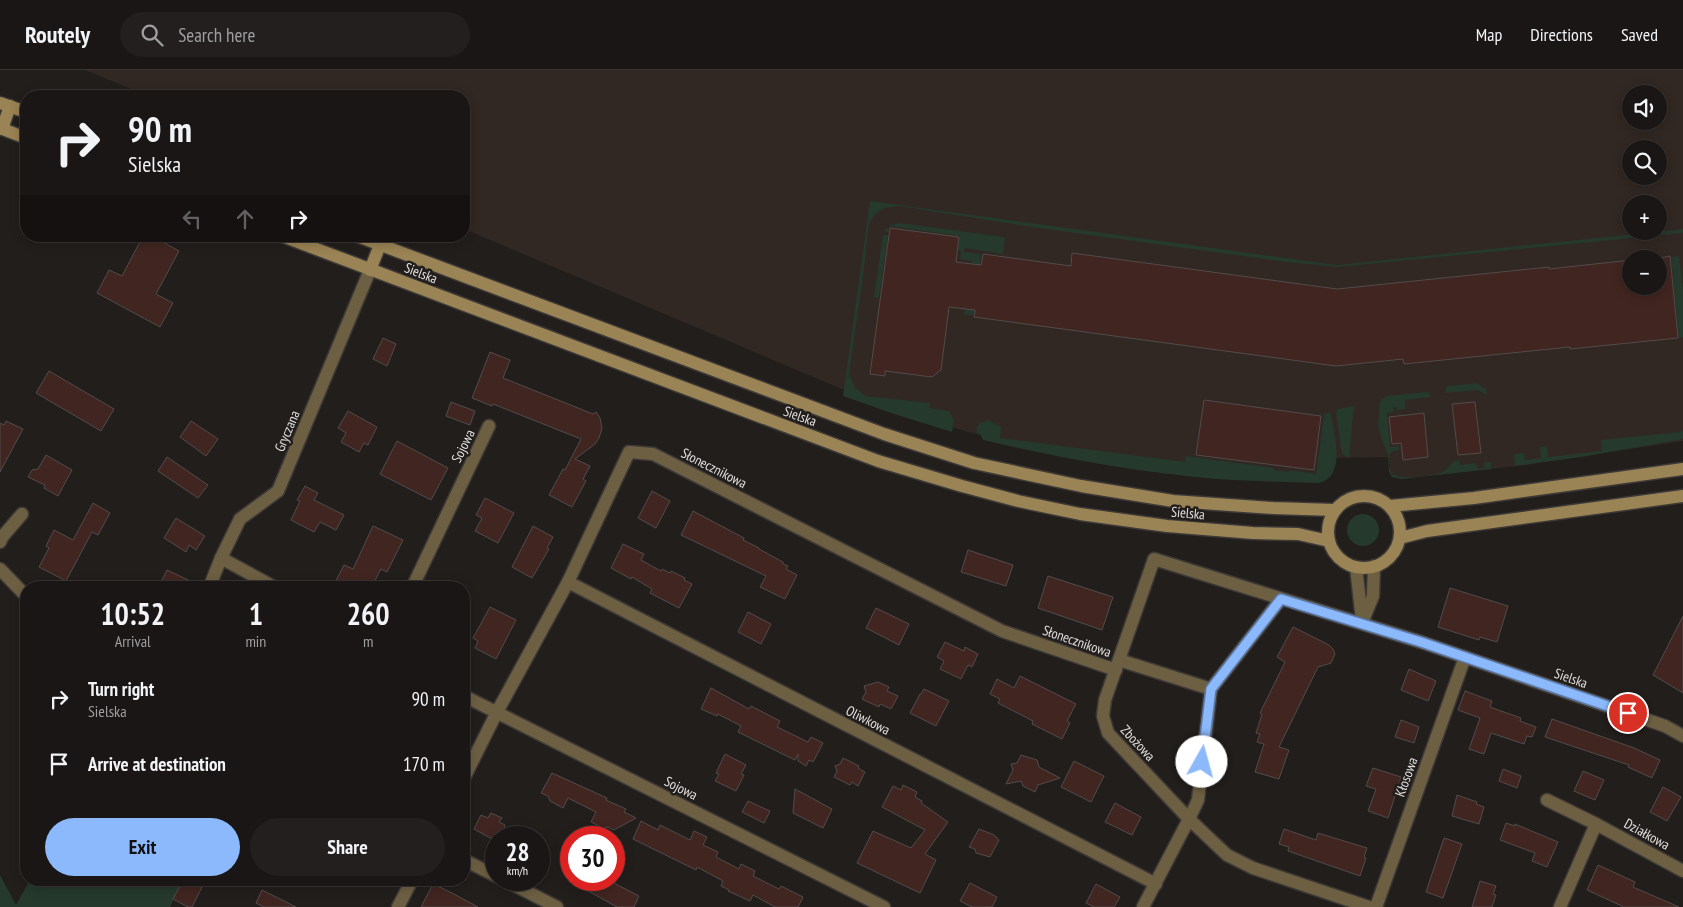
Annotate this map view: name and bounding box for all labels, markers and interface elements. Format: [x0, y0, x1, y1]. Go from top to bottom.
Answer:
search box [120, 12, 470, 57]
text: Routely [25, 19, 90, 50]
icon: search [138, 21, 166, 49]
text: Search here [178, 23, 255, 47]
text: Map [1476, 23, 1502, 46]
text: Directions [1530, 23, 1593, 46]
text: Saved [1621, 23, 1658, 46]
map controls [1622, 85, 1667, 295]
button: sound [1622, 85, 1667, 130]
text: 90 m [128, 106, 192, 152]
icon: right [45, 110, 110, 175]
button: search [1622, 140, 1667, 185]
text: Sielska [128, 150, 181, 178]
button: + [1622, 195, 1667, 240]
icon: left [178, 205, 206, 233]
icon: ahead [231, 205, 259, 233]
icon: right [284, 205, 312, 233]
button: − [1622, 250, 1667, 295]
street label: Sielska [402, 259, 440, 287]
street label: Sielska [781, 402, 819, 430]
street label: Gryczana [270, 408, 304, 454]
street label: Sojowa [447, 426, 479, 466]
street label: Słonecznikowa [678, 444, 750, 492]
street label: Sielska [1170, 503, 1206, 523]
text: 10:52 [100, 594, 165, 633]
text: 1 [249, 594, 263, 633]
text: 260 [347, 594, 390, 633]
street label: Słonecznikowa [1040, 621, 1114, 661]
text: Arrival [115, 631, 151, 651]
text: min [245, 631, 266, 651]
text: m [363, 631, 373, 651]
street label: Sielska [1552, 664, 1590, 692]
text: Turn right [88, 677, 154, 701]
icon: right [45, 685, 73, 713]
text: 90 m [412, 687, 445, 711]
pin [1607, 692, 1649, 734]
icon: arrive [1614, 699, 1642, 727]
text: Sielska [88, 701, 127, 721]
street label: Oliwkowa [843, 701, 893, 739]
street label: Zbożowa [1117, 721, 1159, 765]
position arrow [1175, 735, 1227, 787]
icon: arrive [45, 750, 73, 778]
text: Arrive at destination [88, 752, 226, 776]
text: 170 m [403, 752, 445, 776]
street label: Kłosowa [1391, 755, 1421, 799]
street label: Sojowa [661, 772, 701, 804]
street label: Działkowa [1621, 814, 1673, 854]
button: Exit [45, 818, 240, 876]
button: Share [250, 818, 445, 876]
speed limit sign: 30 [560, 826, 625, 891]
text: 28 [506, 836, 529, 868]
text: km/h [507, 863, 528, 878]

